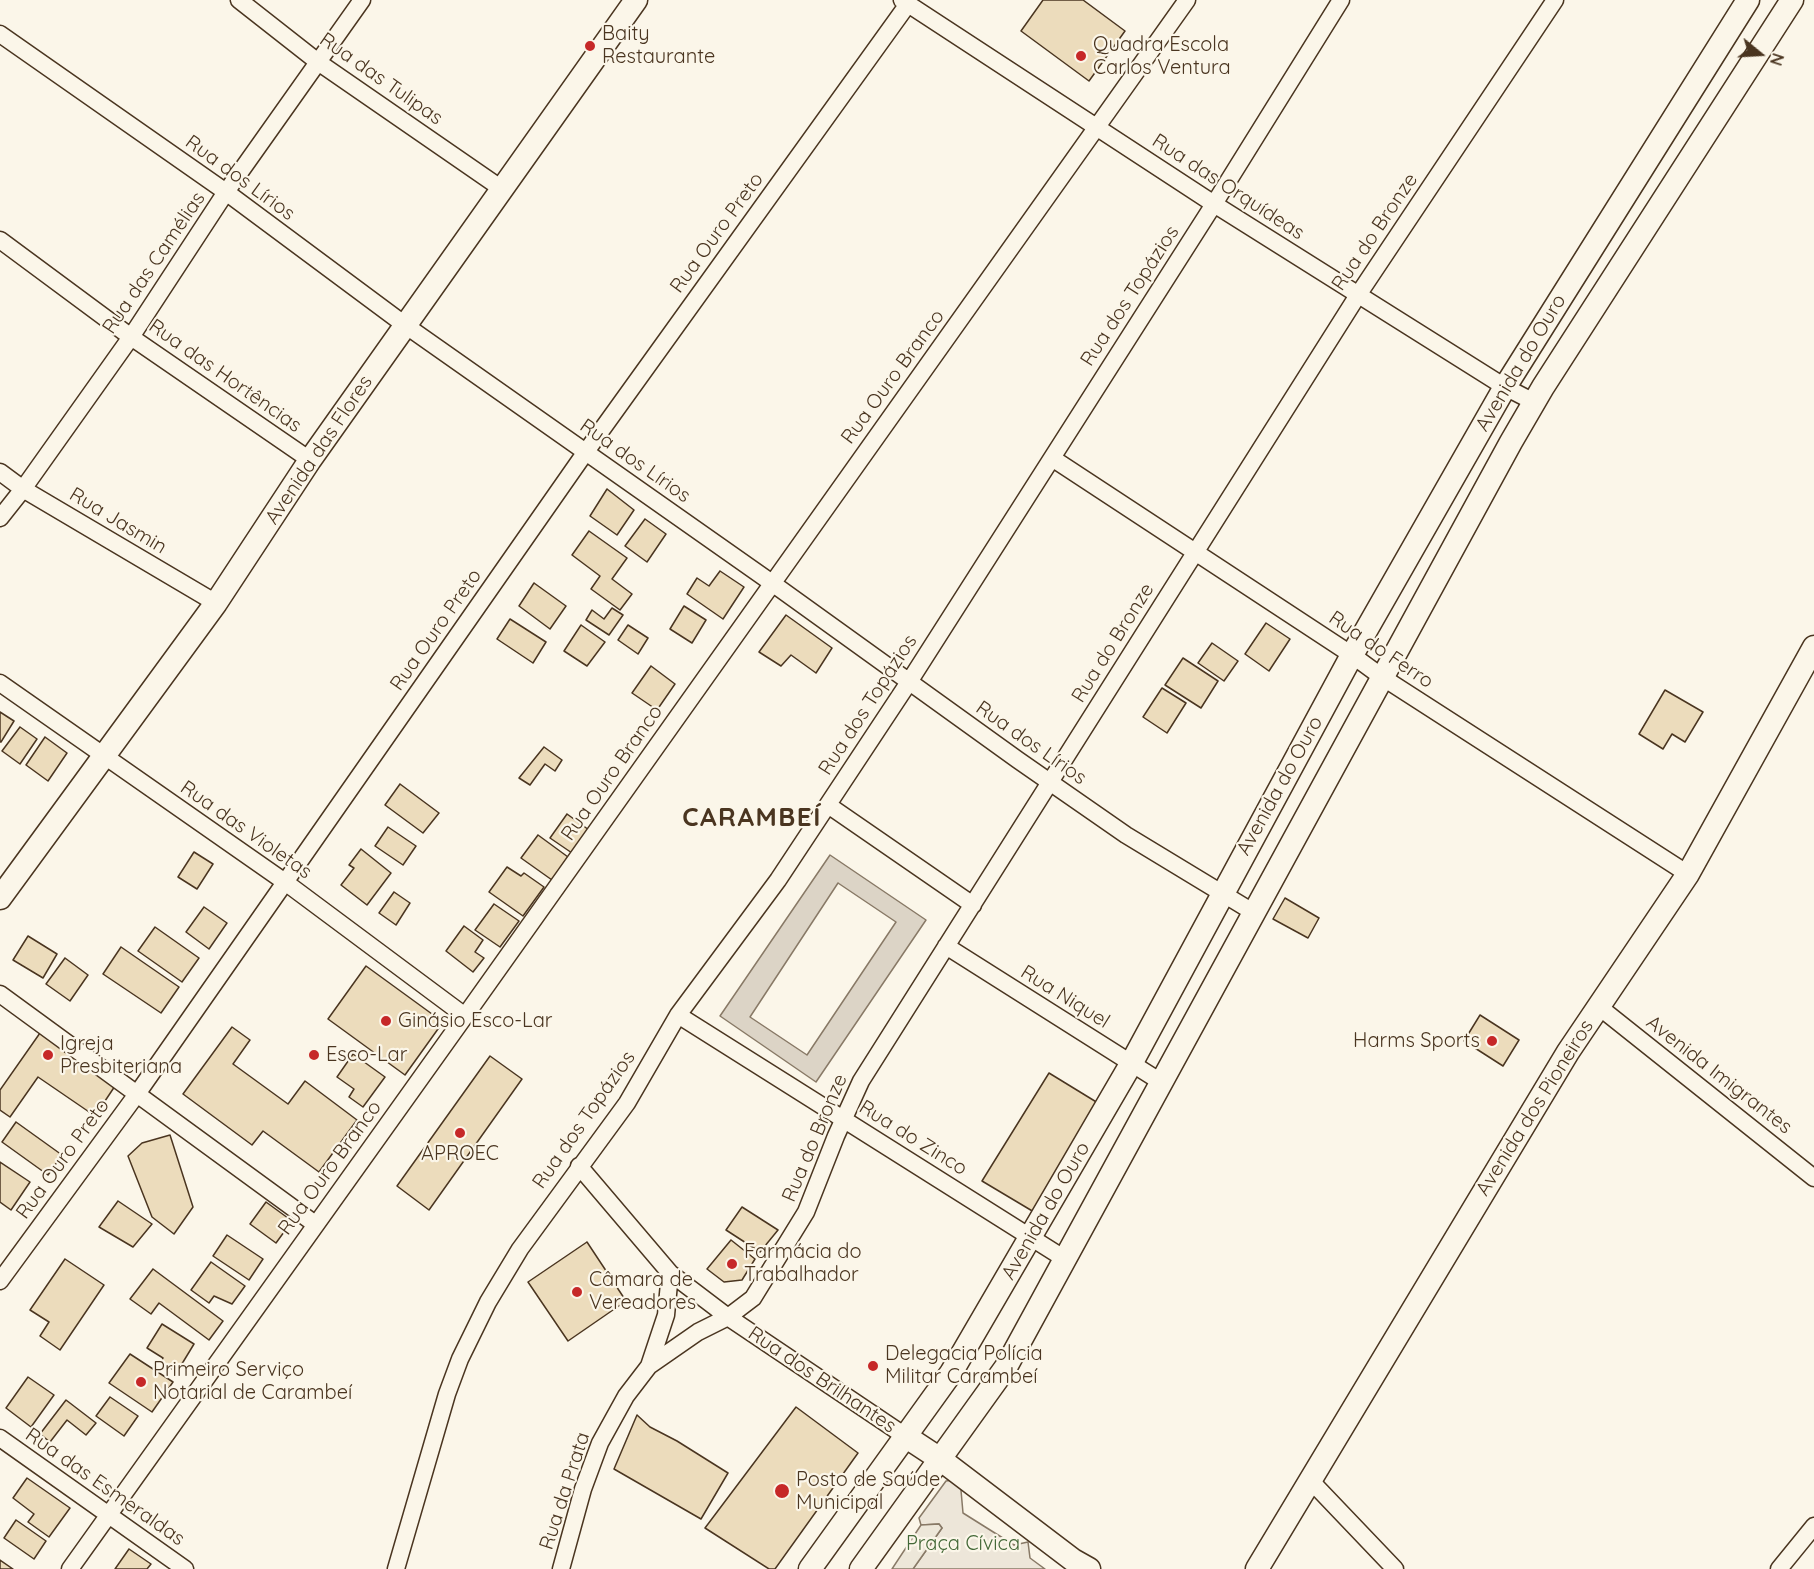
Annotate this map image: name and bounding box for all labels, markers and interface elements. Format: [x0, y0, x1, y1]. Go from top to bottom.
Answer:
place label: Baity Restaurante [602, 22, 715, 69]
north arrow [1730, 24, 1790, 84]
street label: Rua das Tulipas [315, 28, 447, 130]
place label: Quadra Escola Carlos Ventura [1093, 33, 1231, 80]
marker: Baity Restaurante [583, 39, 597, 53]
marker: Quadra Escola Carlos Ventura [1074, 49, 1088, 63]
text: N [1766, 51, 1788, 68]
street label: Rua das Orquídeas [1147, 129, 1309, 245]
street label: Rua dos Lírios [181, 130, 299, 226]
street label: Rua Ouro Preto [665, 168, 769, 298]
street label: Rua do Bronze [1327, 169, 1423, 295]
street label: Rua das Camélias [98, 187, 210, 339]
street label: Rua dos Topázios [1076, 221, 1184, 371]
street label: Avenida do Ouro [1471, 290, 1571, 436]
street label: Rua Ouro Branco [836, 305, 950, 449]
street label: Rua das Hortências [144, 314, 306, 438]
street label: Avenida das Flores [260, 371, 378, 529]
street label: Rua dos Lírios [575, 414, 695, 508]
street label: Rua Jasmin [65, 483, 171, 559]
street label: Rua Ouro Preto [385, 565, 487, 695]
street label: Rua do Bronze [1067, 579, 1159, 707]
street label: Rua do Ferro [1324, 606, 1438, 694]
street label: Rua dos Topázios [814, 630, 922, 780]
street label: Rua dos Lírios [971, 696, 1091, 790]
street label: Rua Ouro Branco [556, 700, 668, 846]
street label: Avenida do Ouro [1232, 712, 1328, 860]
street label: Rua das Violetas [176, 776, 316, 884]
district label: CARAMBEÍ [682, 802, 822, 834]
street label: Rua Niquel [1016, 960, 1114, 1034]
place label: Ginásio Esco-Lar [398, 1009, 552, 1033]
street label: Avenida Imigrantes [1641, 1011, 1797, 1139]
marker: Ginásio Esco-Lar [379, 1014, 393, 1028]
street label: Avenida dos Pioneiros [1471, 1016, 1599, 1200]
place label: Harms Sports [1353, 1029, 1480, 1053]
place label: Igreja Presbiteriana [60, 1032, 182, 1079]
marker: Harms Sports [1485, 1034, 1499, 1048]
place label: Esco-Lar [326, 1043, 407, 1067]
street label: Rua dos Topázios [528, 1047, 640, 1193]
marker: Igreja Presbiteriana [41, 1048, 55, 1062]
marker: Esco-Lar [307, 1048, 321, 1062]
street label: Rua do Bronze [777, 1071, 853, 1205]
street label: Rua Ouro Preto [11, 1094, 115, 1224]
street label: Rua do Zinco [854, 1095, 972, 1181]
street label: Rua Ouro Branco [273, 1096, 387, 1240]
marker: APROEC [453, 1126, 467, 1140]
street label: Avenida do Ouro [997, 1138, 1095, 1284]
place label: APROEC [421, 1142, 499, 1166]
place label: Farmácia do Trabalhador [744, 1240, 862, 1287]
marker: Farmácia do Trabalhador [725, 1257, 739, 1271]
place label: Câmara de Vereadores [589, 1268, 696, 1315]
marker: Câmara de Vereadores [570, 1285, 584, 1299]
street label: Rua dos Brilhantes [743, 1322, 901, 1438]
place label: Delegacia Polícia Militar Carambeí [885, 1342, 1043, 1389]
place label: Primeiro Serviço Notarial de Carambeí [153, 1358, 352, 1405]
marker: Delegacia Polícia Militar Carambeí [866, 1359, 880, 1373]
marker: Primeiro Serviço Notarial de Carambeí [134, 1375, 148, 1389]
street label: Rua das Esmeraldas [21, 1423, 189, 1551]
street label: Rua da Prata [535, 1429, 595, 1553]
place label: Posto de Saúde Municipal [796, 1468, 940, 1515]
marker: Posto de Saúde Municipal [773, 1482, 791, 1500]
park label: Praça Cívica [906, 1532, 1020, 1556]

